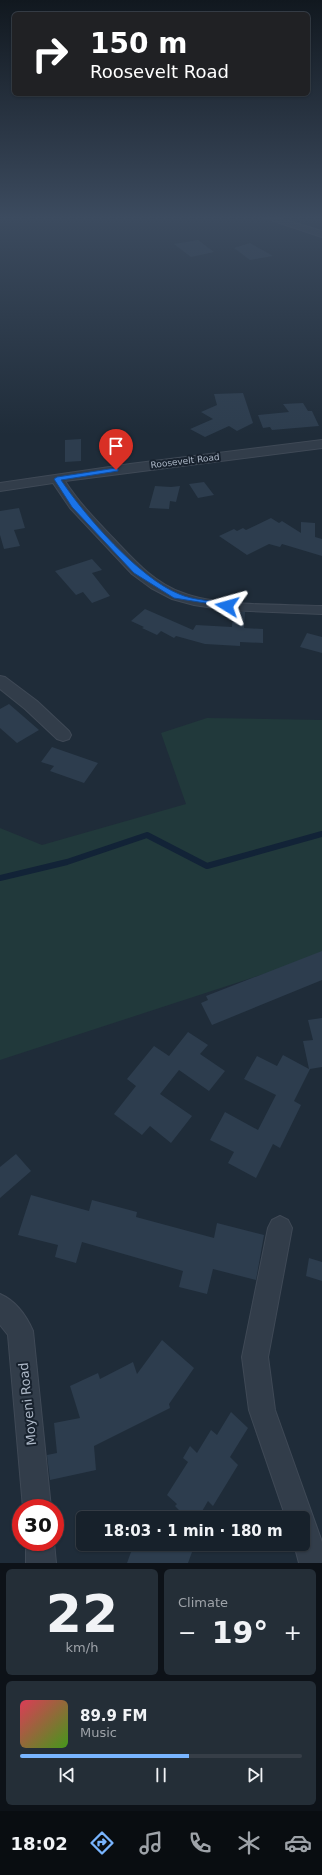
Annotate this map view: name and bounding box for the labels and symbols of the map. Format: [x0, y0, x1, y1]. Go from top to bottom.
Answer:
pin [99, 429, 133, 470]
street label: Roosevelt Road [150, 452, 220, 470]
position arrow [206, 585, 248, 627]
street label: Moyeni Road [16, 1362, 39, 1446]
speed limit sign: 30 [12, 1499, 64, 1551]

